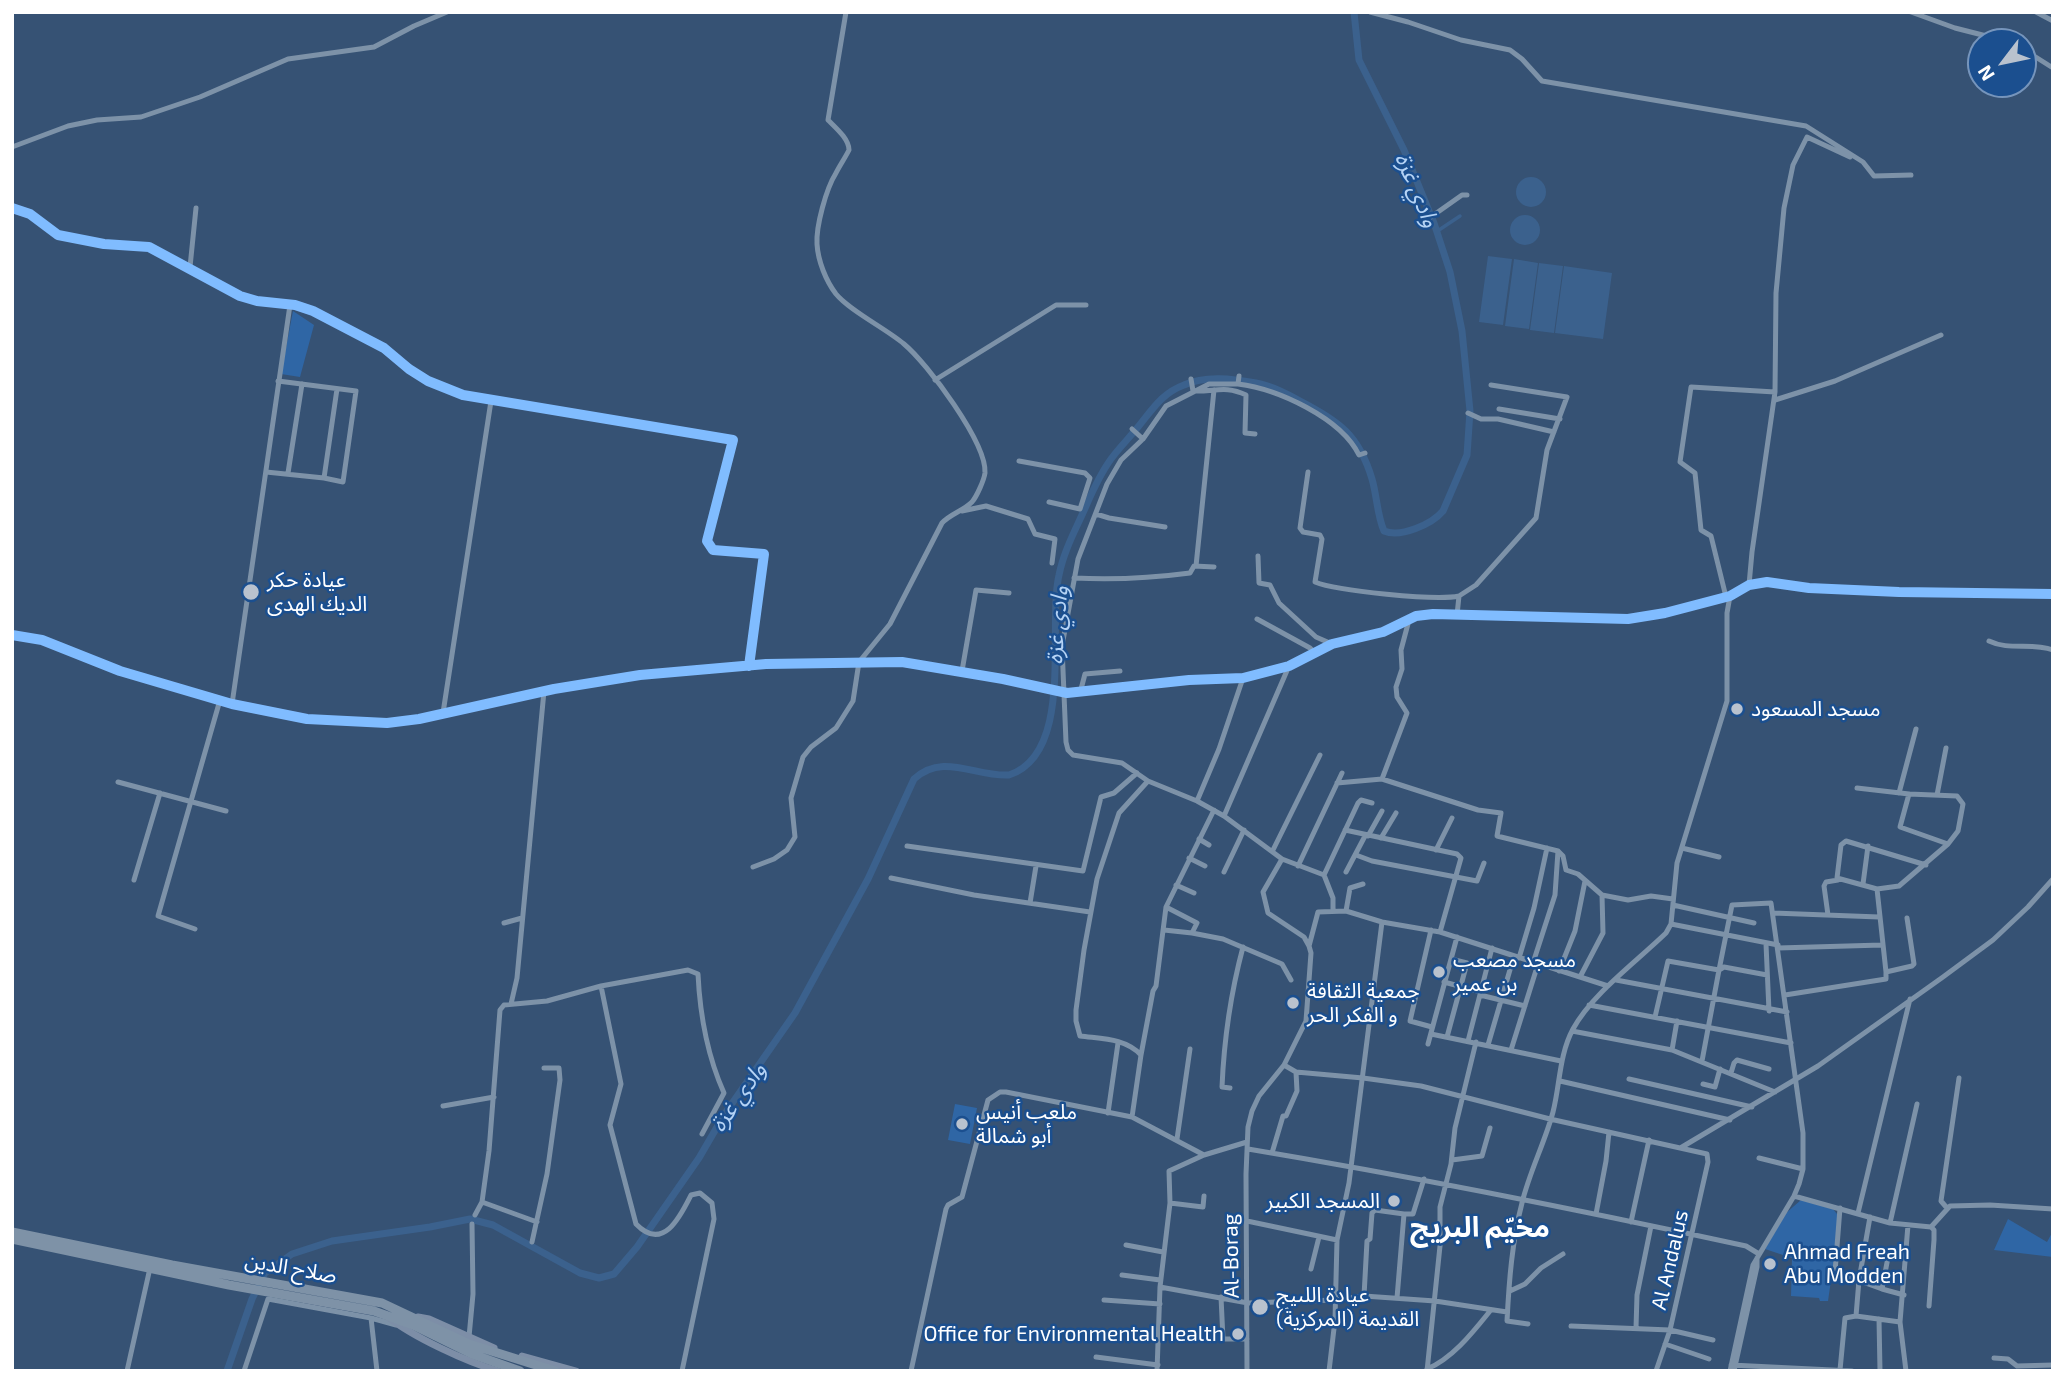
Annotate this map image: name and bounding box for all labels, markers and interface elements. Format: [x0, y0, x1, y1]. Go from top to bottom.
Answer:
north arrow [1967, 28, 2037, 98]
text: N [1972, 61, 1999, 85]
water label: وادي غزة [1389, 149, 1445, 231]
place label: عيادة حكر الديك الهدى [267, 567, 367, 617]
marker: عيادة حكر الديك الهدى [241, 582, 261, 602]
water label: وادي غزة [1040, 585, 1074, 665]
place label: مسجد المسعود [1751, 696, 1880, 722]
marker: مسجد المسعود [1729, 701, 1745, 717]
place label: مسجد مصعب بن عمير [1453, 947, 1576, 997]
marker: مسجد مصعب بن عمير [1431, 964, 1447, 980]
place label: جمعية الثقافة و الفكر الحر [1307, 978, 1420, 1028]
marker: جمعية الثقافة و الفكر الحر [1285, 995, 1301, 1011]
water label: وادي غزة [704, 1057, 772, 1137]
place label: ملعب أنيس أبو شمالة [976, 1099, 1077, 1149]
marker: ملعب أنيس أبو شمالة [954, 1116, 970, 1132]
place label: المسجد الكبير [1266, 1188, 1380, 1214]
marker: المسجد الكبير [1386, 1193, 1402, 1209]
street label: Al Andalus [1646, 1208, 1694, 1312]
district label: مخيّم البريج [1410, 1211, 1550, 1245]
street label: Al-Borag [1218, 1213, 1244, 1299]
place label: Ahmad Freah Abu Modden [1784, 1239, 1910, 1289]
street label: صلاح الدين [243, 1248, 339, 1288]
marker: Ahmad Freah Abu Modden [1762, 1256, 1778, 1272]
place label: عيادة اللىيج القديمة (المركزية) [1276, 1282, 1419, 1332]
marker: عيادة اللىيج القديمة (المركزية) [1250, 1297, 1270, 1317]
place label: Office for Environmental Health [924, 1321, 1224, 1347]
marker: Office for Environmental Health [1230, 1326, 1246, 1342]

